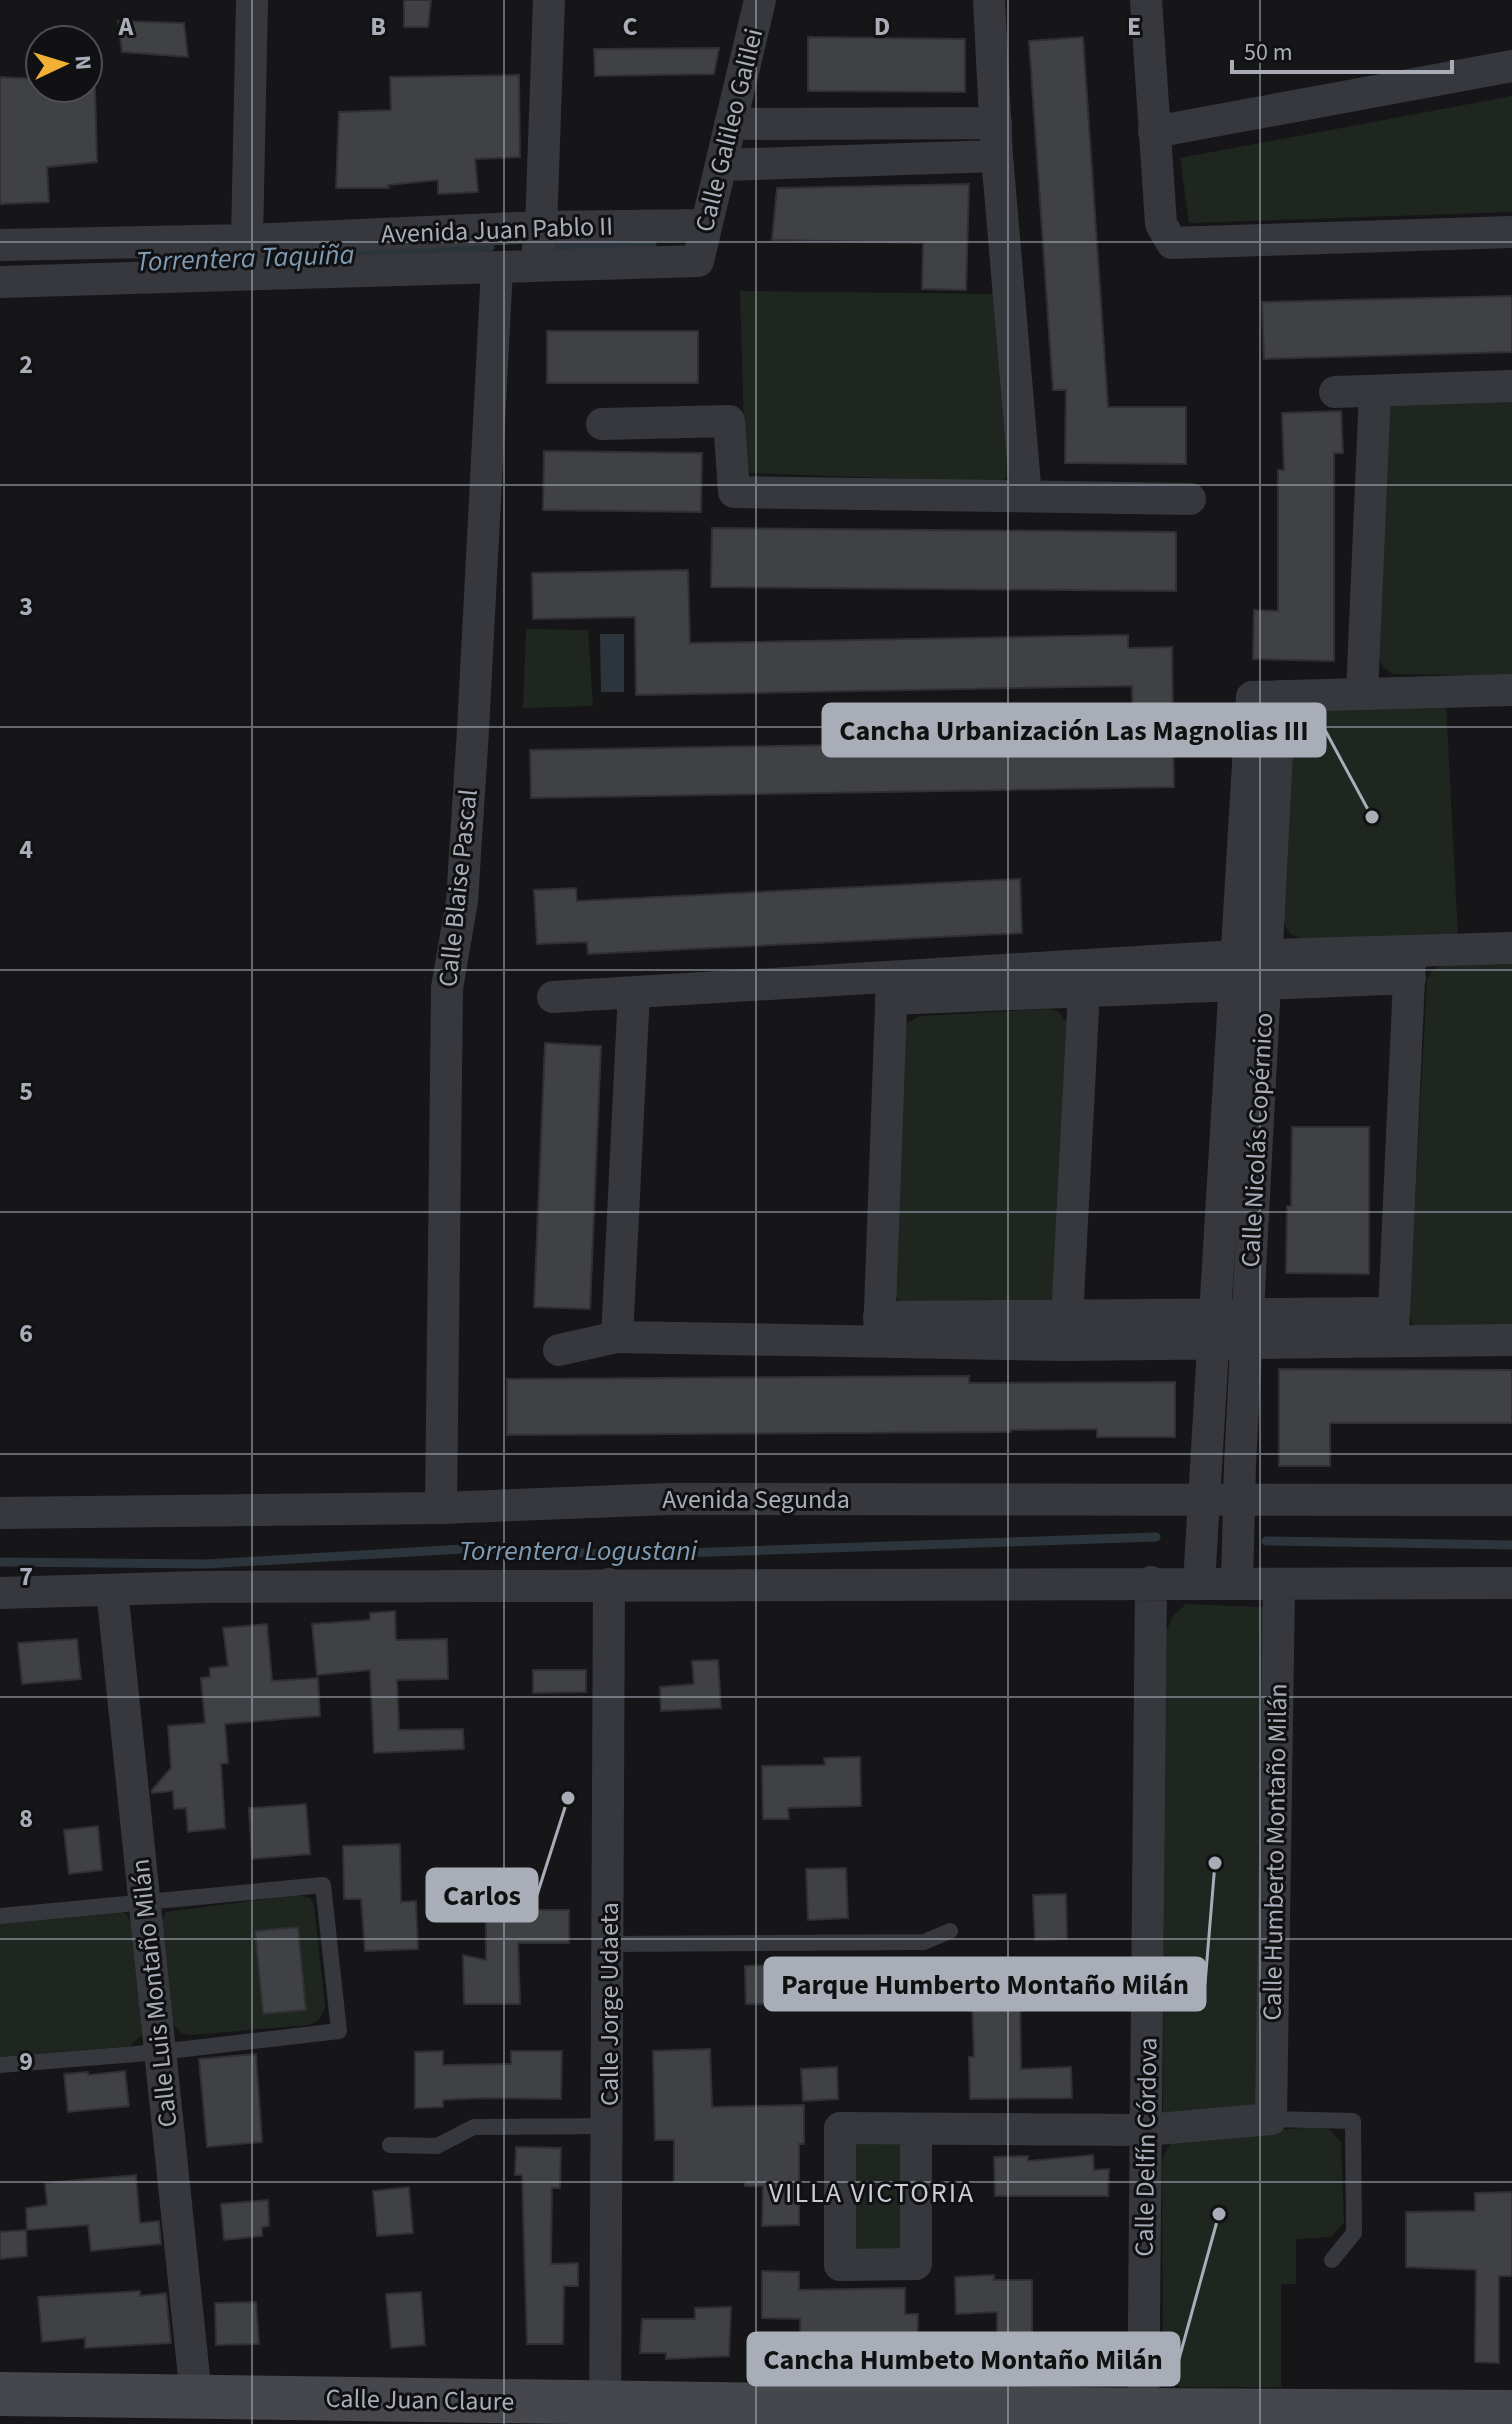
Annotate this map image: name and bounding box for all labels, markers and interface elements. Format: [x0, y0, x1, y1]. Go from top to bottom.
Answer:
text: A [118, 8, 135, 45]
text: B [370, 8, 386, 45]
text: C [622, 8, 638, 45]
text: D [874, 8, 890, 45]
text: E [1127, 8, 1141, 45]
north arrow [24, 24, 104, 104]
street label: Calle Galileo Galilei [686, 24, 772, 236]
scale bar [1232, 24, 1452, 74]
text: 50 m [1244, 35, 1293, 70]
text: N [66, 54, 99, 71]
street label: Avenida Juan Pablo II [380, 207, 614, 253]
water label: Torrentera Taquiña [135, 234, 355, 282]
text: 2 [19, 346, 33, 383]
text: 3 [19, 588, 33, 625]
callout: Cancha Urbanización Las Magnolias III [823, 704, 1325, 756]
text: Cancha Urbanización Las Magnolias III [839, 711, 1309, 751]
street label: Calle Blaise Pascal [429, 787, 487, 989]
text: 4 [19, 831, 33, 868]
street label: Calle Nicolás Copérnico [1232, 1012, 1282, 1268]
text: 5 [19, 1073, 33, 1110]
text: 6 [19, 1315, 33, 1352]
street label: Avenida Segunda [662, 1481, 850, 1518]
water label: Torrentera Logustani [459, 1531, 698, 1571]
text: 7 [19, 1558, 33, 1595]
street label: Calle Humberto Montaño Milán [1254, 1683, 1296, 2021]
text: 8 [19, 1800, 33, 1837]
street label: Calle Luis Montaño Milán [122, 1857, 186, 2129]
callout: Carlos [427, 1869, 537, 1921]
text: Carlos [443, 1876, 521, 1916]
street label: Calle Jorge Udaeta [591, 1902, 628, 2106]
callout: Parque Humberto Montaño Milán [765, 1958, 1205, 2010]
text: Parque Humberto Montaño Milán [781, 1965, 1189, 2005]
street label: Calle Delfín Córdova [1126, 2037, 1166, 2257]
text: 9 [19, 2043, 33, 2080]
district label: VILLA VICTORIA [769, 2173, 975, 2213]
callout: Cancha Humbeto Montaño Milán [748, 2333, 1179, 2385]
text: Cancha Humbeto Montaño Milán [763, 2340, 1163, 2380]
street label: Calle Juan Claure [325, 2380, 515, 2420]

